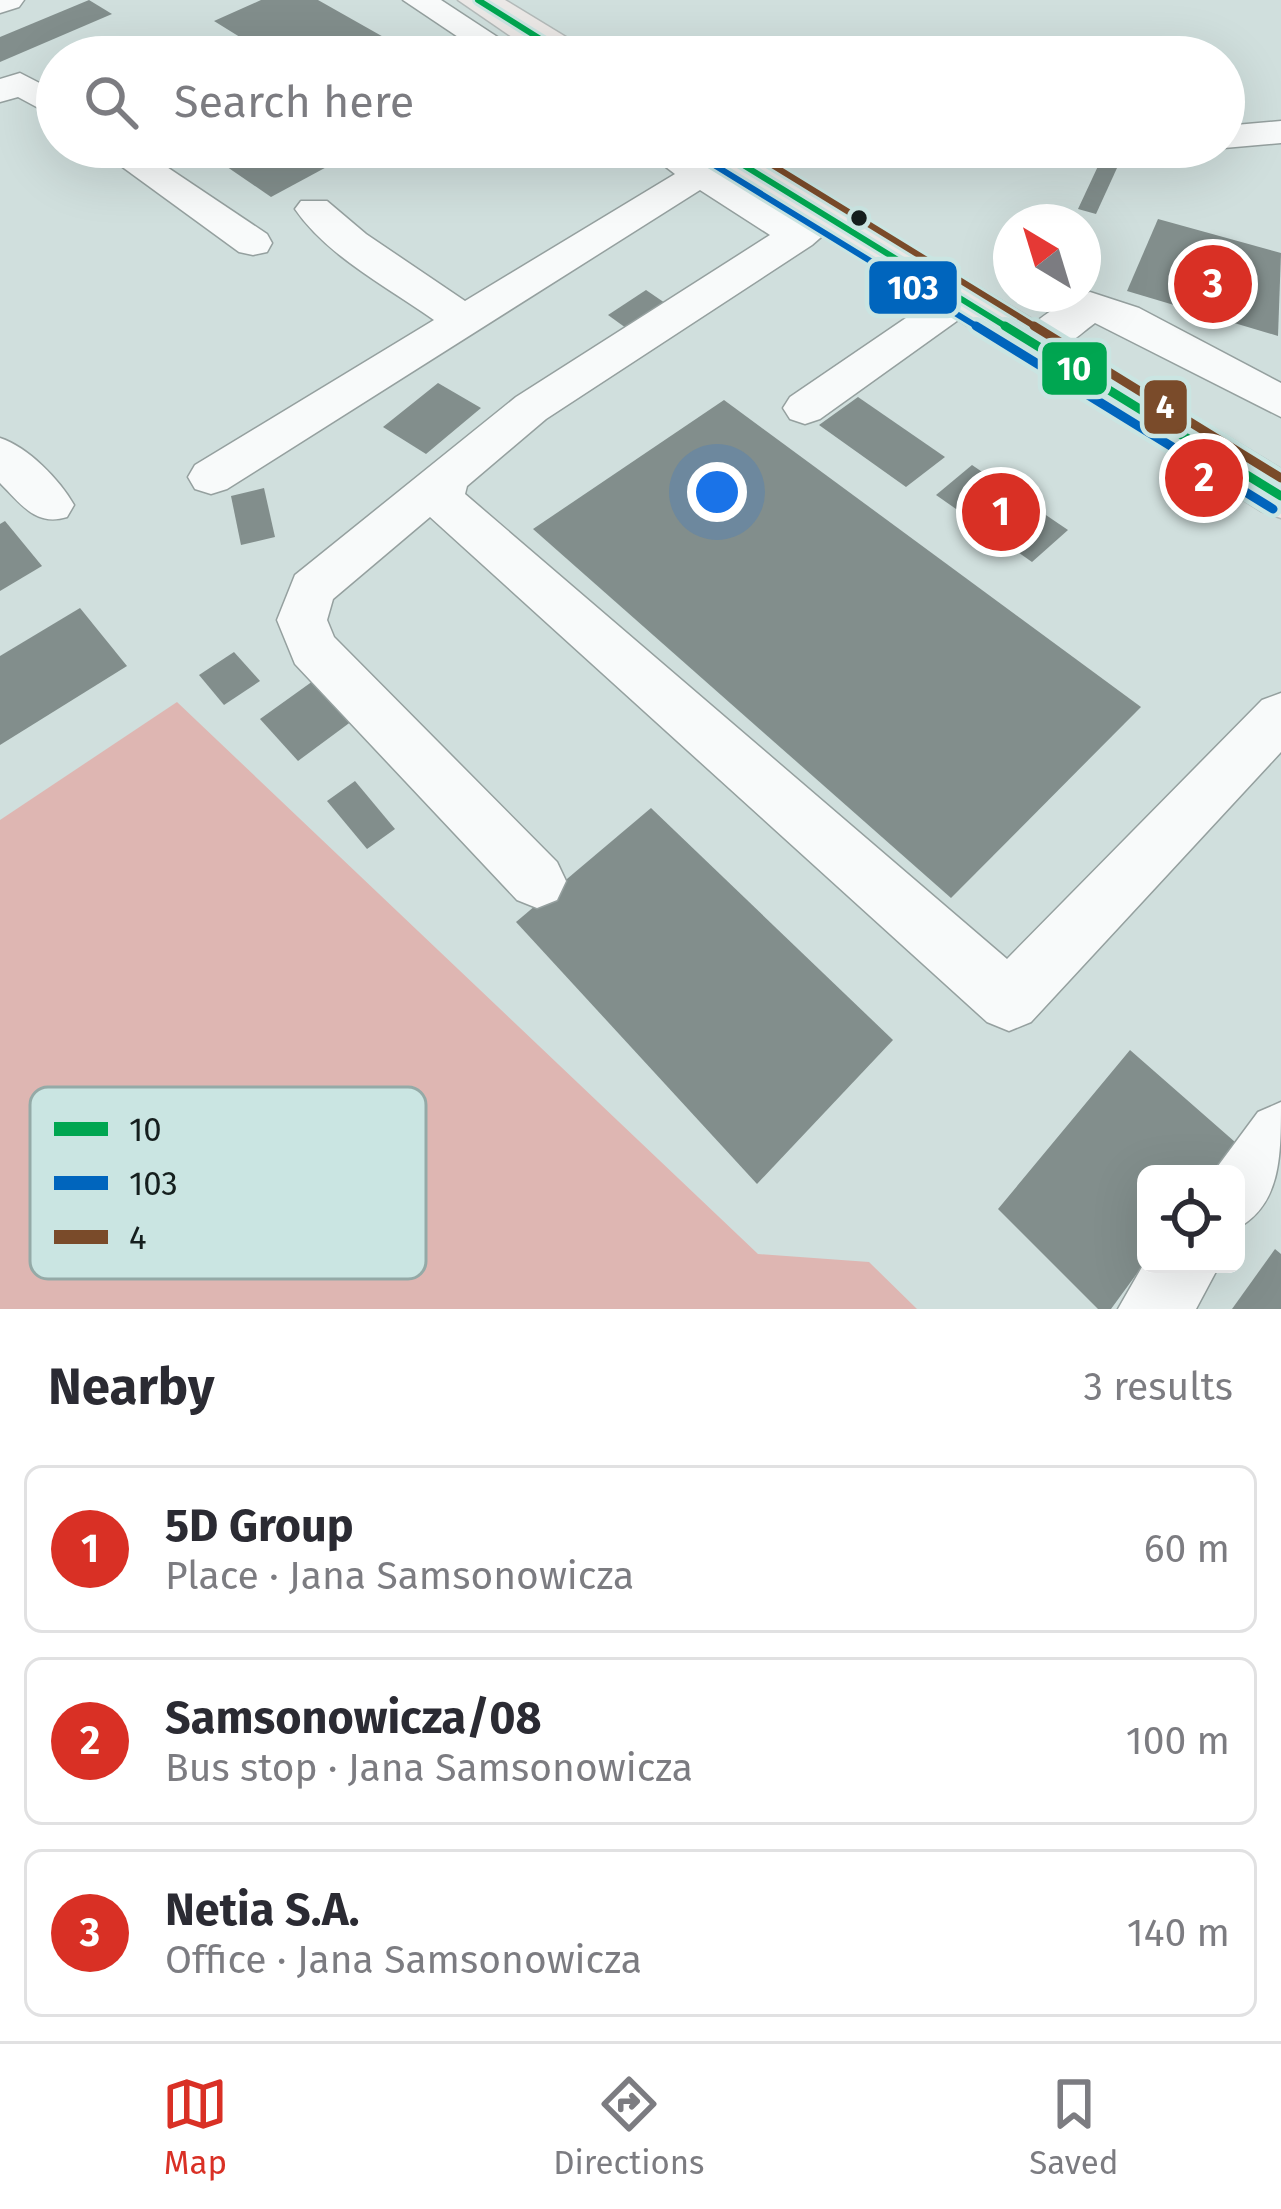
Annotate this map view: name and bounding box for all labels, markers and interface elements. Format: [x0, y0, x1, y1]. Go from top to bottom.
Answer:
search box [36, 36, 1245, 168]
icon: search [78, 69, 144, 135]
text: Search here [174, 75, 414, 129]
north arrow [993, 204, 1101, 312]
unlabelled marker [848, 207, 870, 229]
pin: 3 [1174, 239, 1252, 329]
line badge: 103 [867, 259, 959, 316]
text: 103 [887, 268, 939, 308]
line badge: 10 [1040, 340, 1109, 397]
text: 10 [1057, 349, 1091, 389]
line badge: 4 [1142, 378, 1189, 436]
text: 4 [1156, 387, 1174, 427]
pin: 2 [1165, 433, 1243, 523]
your location [687, 462, 747, 522]
pin: 1 [962, 467, 1040, 557]
legend [30, 1087, 426, 1279]
text: 10 [129, 1110, 162, 1150]
text: 103 [129, 1164, 178, 1204]
map controls [1137, 1165, 1245, 1273]
button: locate [1137, 1165, 1245, 1273]
text: 4 [129, 1218, 147, 1258]
text: Nearby [48, 1356, 214, 1418]
text: 3 results [1083, 1364, 1233, 1410]
text: 5D Group [165, 1499, 354, 1553]
text: 1 [81, 1526, 99, 1572]
text: 60 m [1144, 1526, 1230, 1572]
text: Place · Jana Samsonowicza [165, 1553, 634, 1599]
text: Samsonowicza/08 [165, 1691, 542, 1745]
text: 2 [80, 1718, 100, 1764]
text: 100 m [1126, 1718, 1230, 1764]
text: Bus stop · Jana Samsonowicza [165, 1745, 693, 1791]
text: Netia S.A. [165, 1883, 360, 1937]
text: 3 [80, 1910, 100, 1956]
text: 140 m [1127, 1910, 1230, 1956]
text: Office · Jana Samsonowicza [165, 1937, 642, 1983]
tab: Map [162, 2071, 228, 2183]
tab: Directions [553, 2071, 705, 2183]
tab: Saved [1029, 2071, 1119, 2183]

